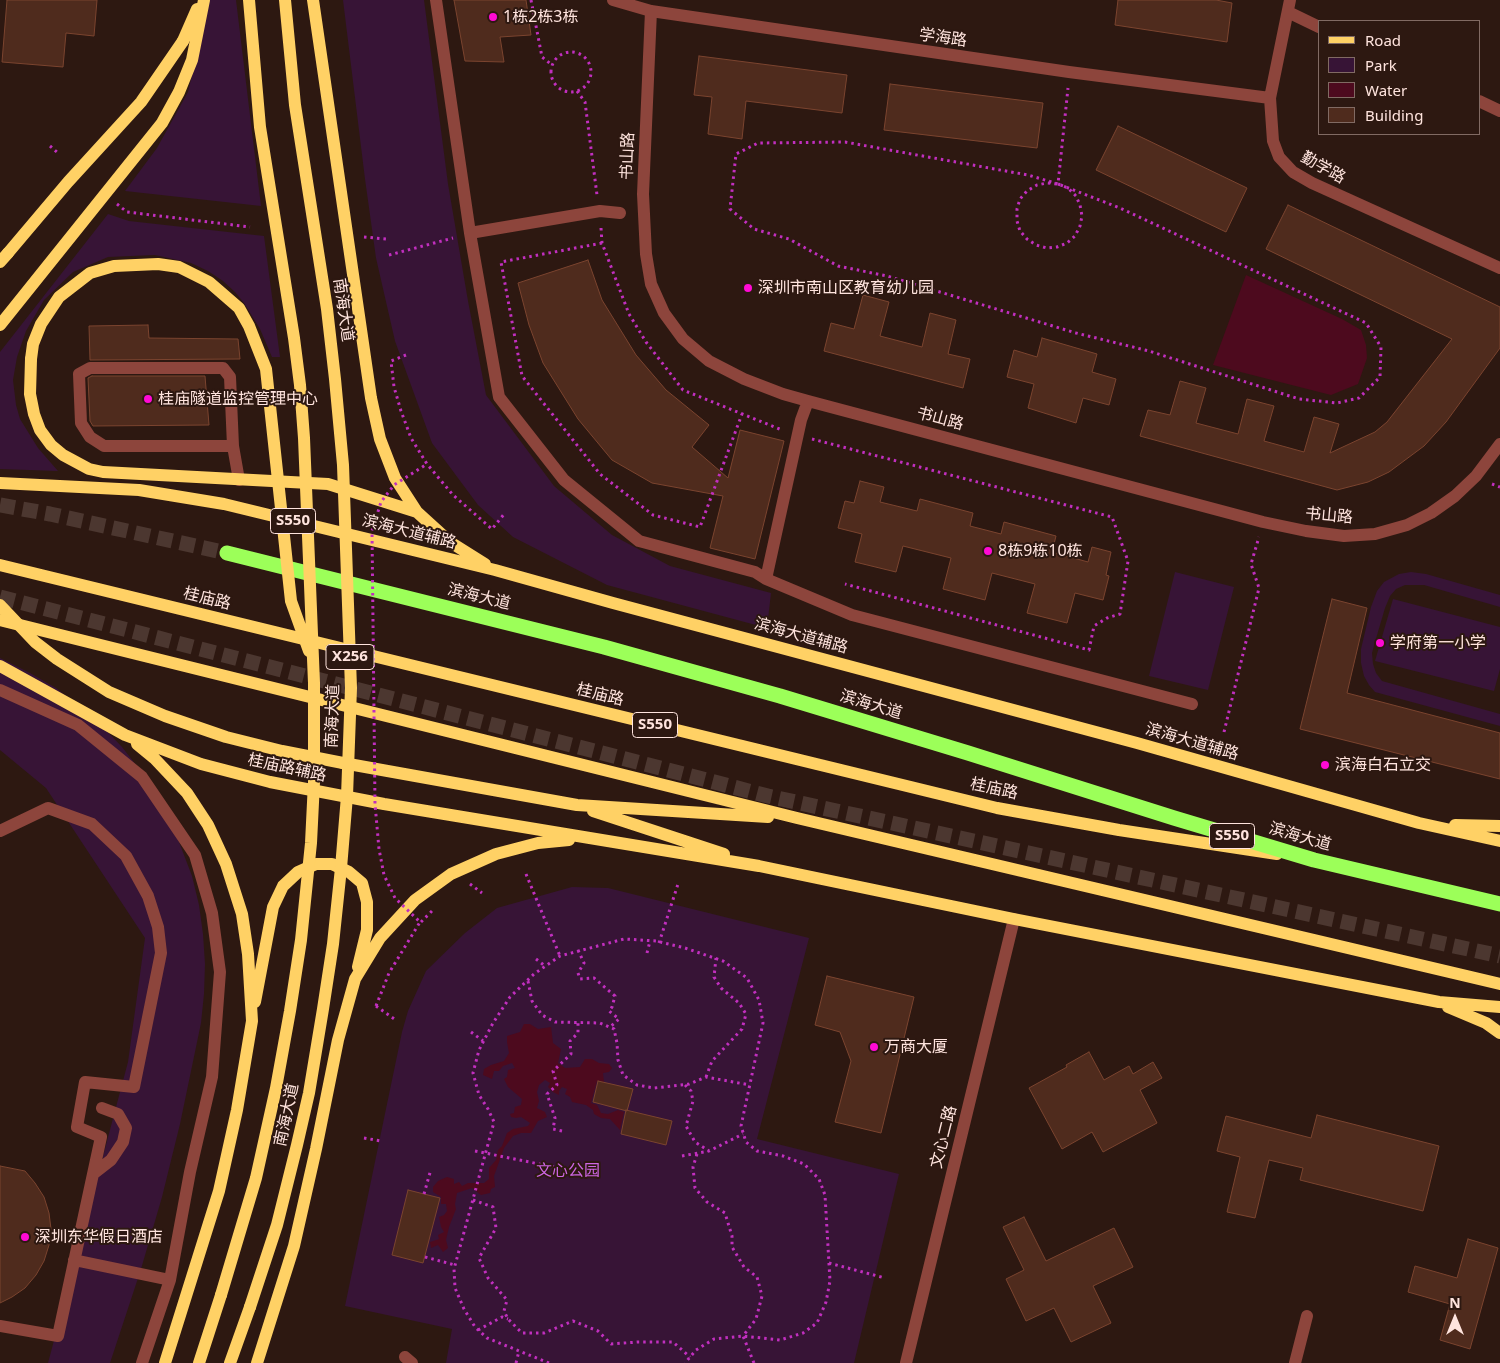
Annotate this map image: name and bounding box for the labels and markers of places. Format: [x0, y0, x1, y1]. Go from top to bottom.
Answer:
place label: 1栋2栋3栋 [503, 7, 578, 27]
marker: 1栋2栋3栋 [487, 11, 499, 23]
place label: 深圳市南山区教育幼儿园 [758, 278, 934, 298]
marker: 深圳市南山区教育幼儿园 [742, 282, 754, 294]
place label: 桂庙隧道监控管理中心 [158, 389, 318, 409]
marker: 桂庙隧道监控管理中心 [142, 393, 154, 405]
place label: 8栋9栋10栋 [998, 541, 1083, 561]
marker: 8栋9栋10栋 [982, 545, 994, 557]
place label: 学府第一小学 [1390, 633, 1486, 653]
marker: 学府第一小学 [1374, 637, 1386, 649]
place label: 滨海白石立交 [1335, 755, 1431, 775]
marker: 滨海白石立交 [1319, 759, 1331, 771]
place label: 万商大厦 [884, 1037, 948, 1057]
marker: 万商大厦 [868, 1041, 880, 1053]
place label: 深圳东华假日酒店 [35, 1227, 163, 1247]
marker: 深圳东华假日酒店 [19, 1231, 31, 1243]

